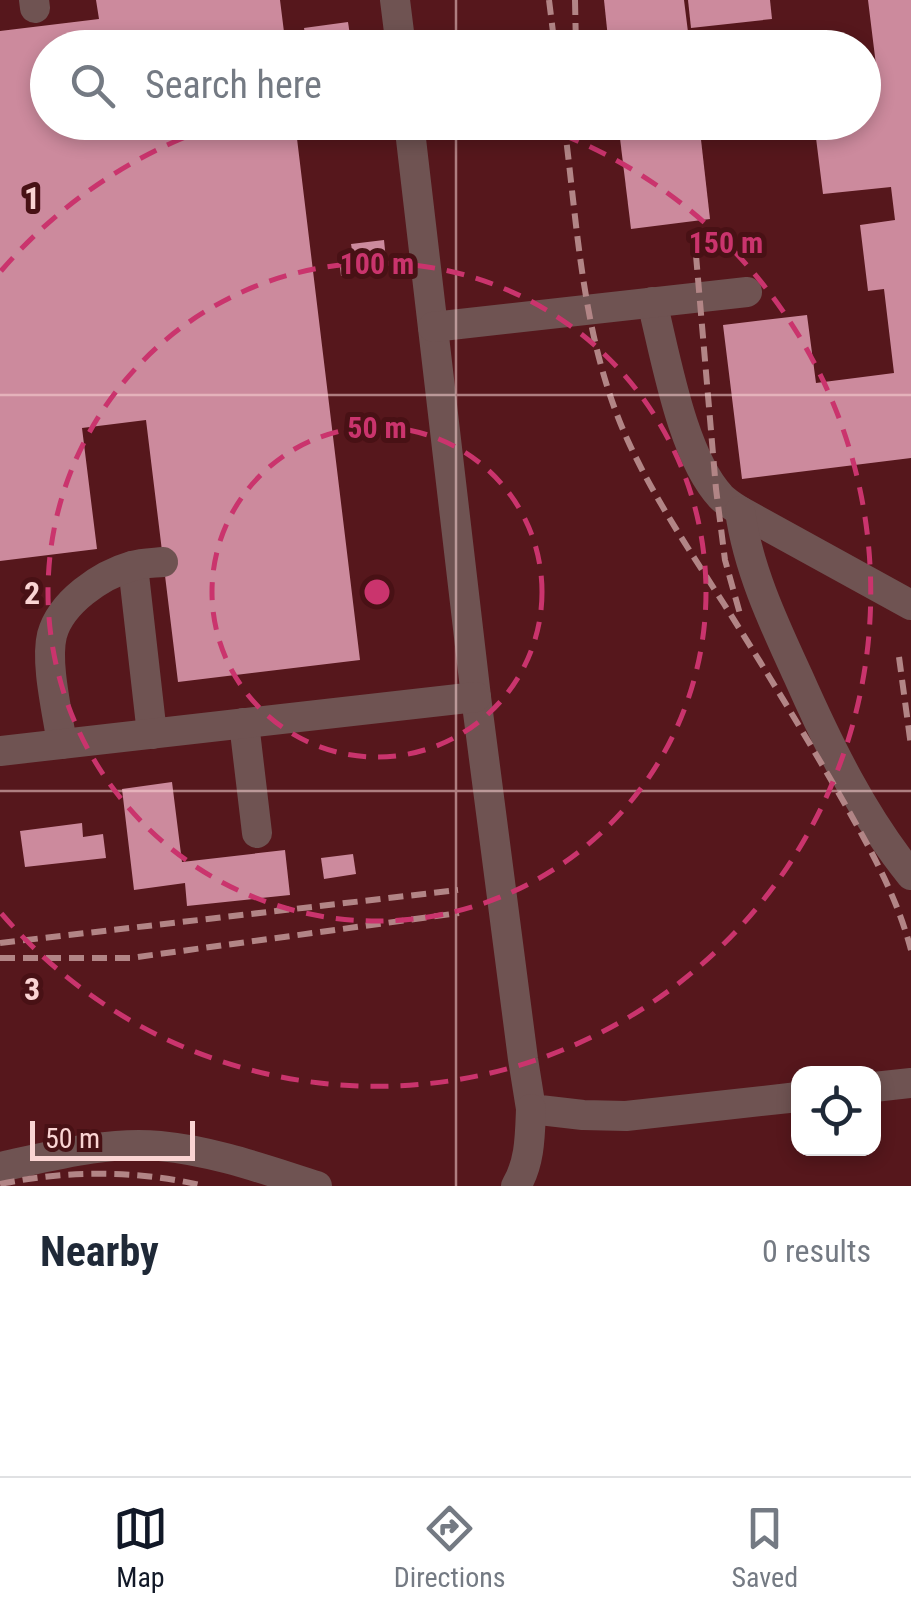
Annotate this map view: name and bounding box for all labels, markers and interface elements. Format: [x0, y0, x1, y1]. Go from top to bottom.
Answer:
search box [30, 30, 881, 140]
icon: search [65, 58, 120, 113]
text: Search here [145, 63, 322, 107]
text: 1 [24, 179, 40, 217]
text: 150 m [689, 225, 763, 260]
text: 100 m [340, 246, 414, 281]
text: 50 m [347, 410, 407, 445]
text: 2 [24, 574, 40, 612]
centre of rings [359, 574, 395, 610]
text: 3 [24, 970, 40, 1008]
map controls [791, 1066, 881, 1156]
button: locate [791, 1066, 881, 1156]
scale bar [30, 1116, 195, 1160]
text: 50 m [45, 1122, 100, 1155]
text: Nearby [40, 1227, 159, 1276]
text: 0 results [762, 1232, 871, 1270]
tab: Map [113, 1501, 168, 1594]
tab: Directions [394, 1501, 506, 1594]
tab: Saved [731, 1501, 798, 1594]

